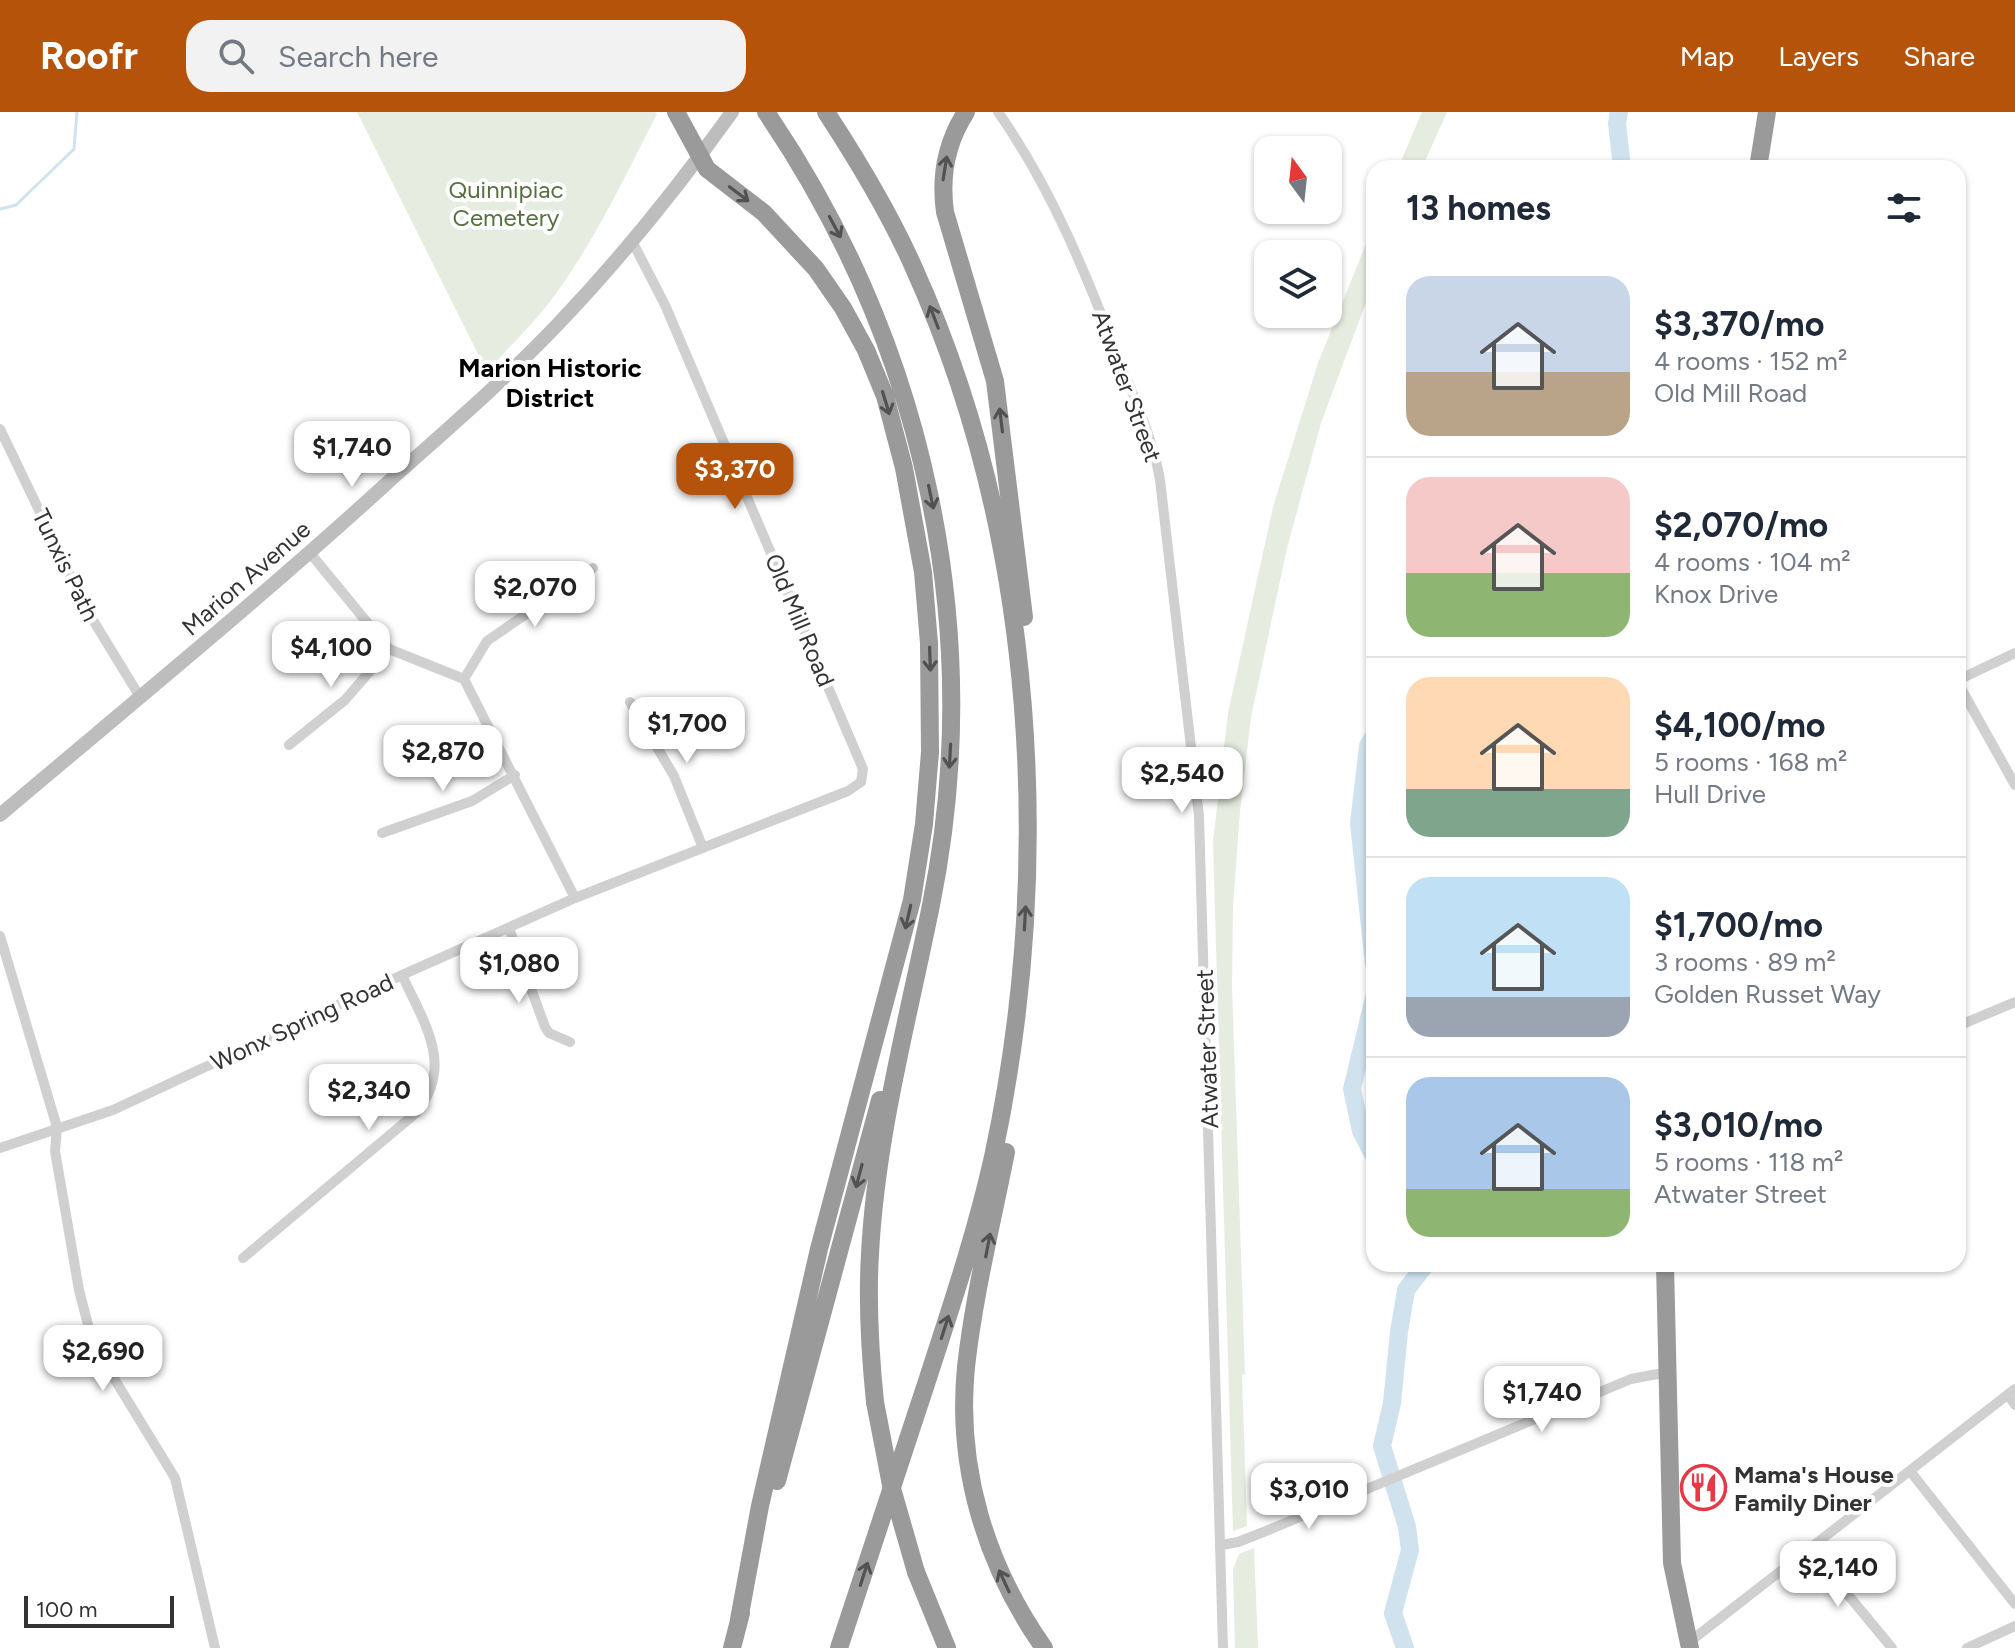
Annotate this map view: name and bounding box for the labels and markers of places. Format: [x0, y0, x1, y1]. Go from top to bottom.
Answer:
pin: $1,740 [287, 421, 417, 489]
pin: $3,370 [670, 443, 800, 511]
pin: $2,070 [470, 561, 600, 629]
pin: $4,100 [266, 621, 396, 689]
pin: $1,700 [622, 697, 752, 765]
pin: $2,870 [378, 725, 508, 793]
pin: $2,540 [1117, 747, 1247, 815]
pin: $1,080 [454, 937, 584, 1005]
pin: $2,340 [304, 1064, 434, 1132]
pin: $2,690 [38, 1325, 168, 1393]
pin: $1,740 [1477, 1366, 1607, 1434]
place label: Mama's House Family Diner [1734, 1460, 1894, 1517]
pin: $3,010 [1244, 1463, 1374, 1531]
restaurant icon: Mama's House Family Diner [1679, 1464, 1727, 1512]
pin: $2,140 [1773, 1541, 1903, 1609]

